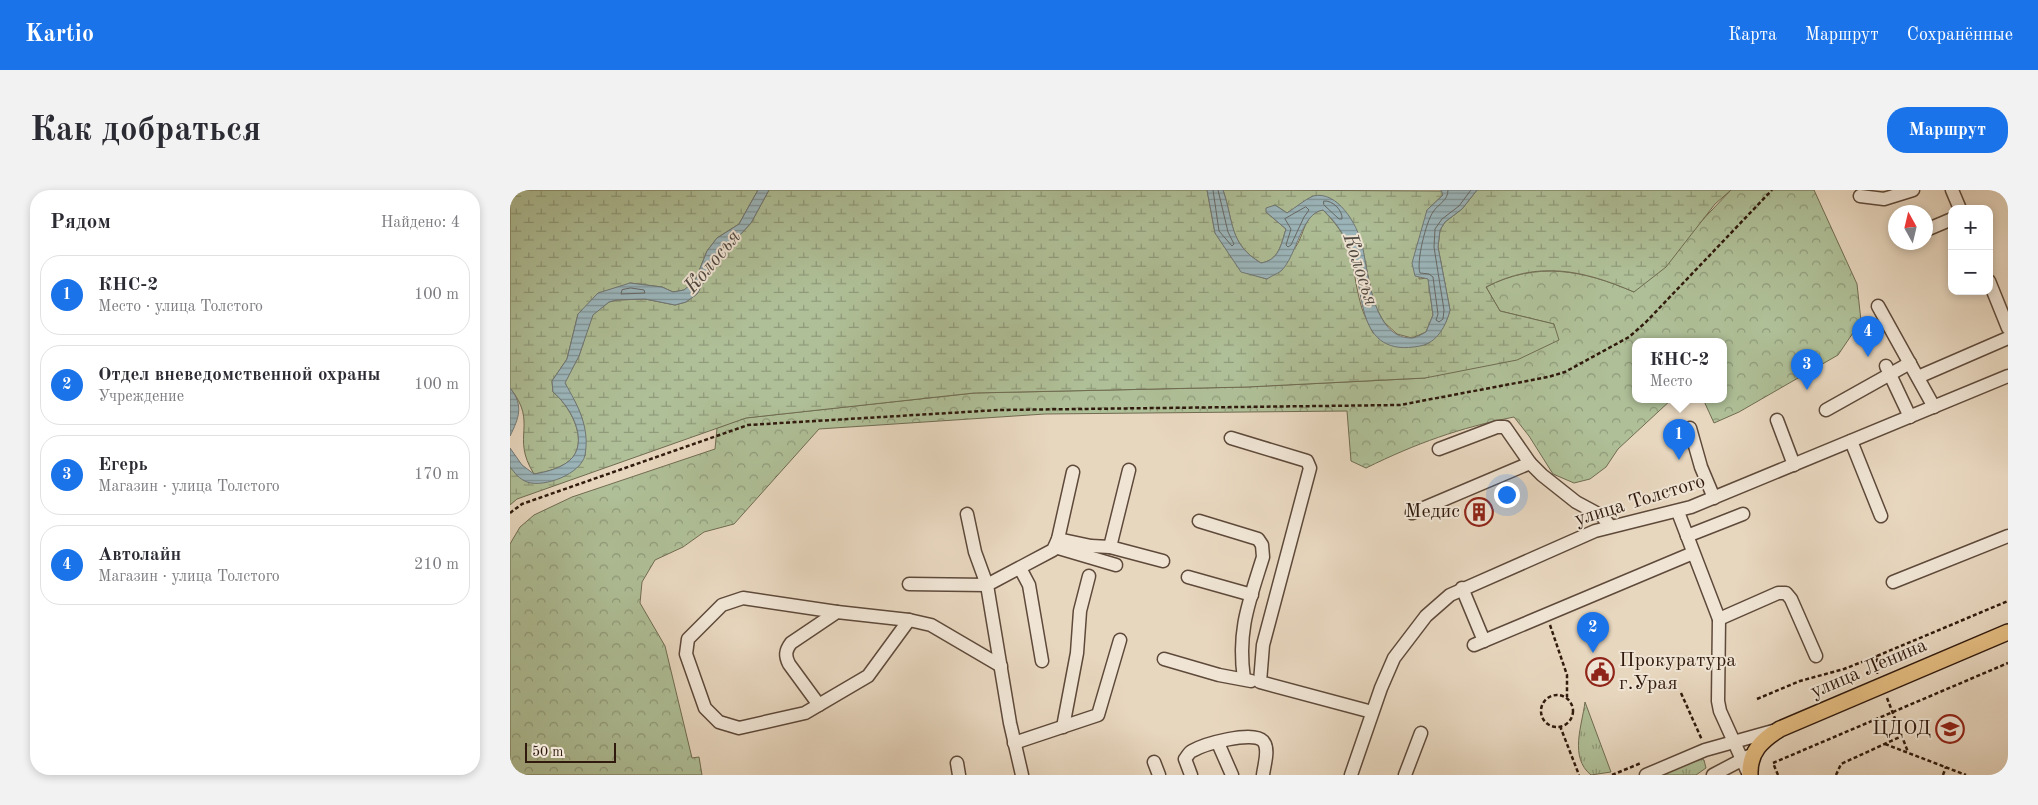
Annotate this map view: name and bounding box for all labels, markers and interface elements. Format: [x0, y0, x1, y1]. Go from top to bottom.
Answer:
text: Kartio [25, 23, 94, 47]
text: Карта [1728, 26, 1777, 44]
text: Маршрут [1805, 26, 1879, 44]
text: Сохранённые [1907, 26, 2013, 44]
button: Маршрут [1887, 107, 2008, 153]
text: Как добраться [30, 113, 261, 148]
north arrow [1888, 205, 1933, 250]
map controls [1948, 205, 1993, 295]
button: + [1948, 205, 1993, 250]
text: Рядом [50, 212, 111, 233]
text: Найдено: 4 [381, 215, 460, 231]
water label: Колосья [680, 227, 745, 298]
water label: Колосья [1338, 230, 1382, 309]
button: − [1948, 250, 1993, 295]
text: КНС-2 [98, 276, 158, 295]
text: 1 [62, 287, 72, 303]
text: 100 m [414, 287, 459, 303]
text: Место · улица Толстого [98, 299, 263, 315]
pin: 4 [1852, 316, 1884, 357]
popup [1632, 338, 1727, 403]
pin: 3 [1791, 349, 1823, 390]
text: КНС-2 [1649, 351, 1710, 370]
text: Отдел вневедомственной охраны [98, 366, 380, 385]
text: Место [1649, 374, 1693, 390]
text: 2 [62, 377, 72, 393]
text: 100 m [414, 377, 459, 393]
text: Учреждение [98, 389, 184, 405]
pin: 1 [1663, 419, 1695, 460]
text: Егерь [98, 456, 148, 475]
text: 3 [62, 467, 72, 483]
text: 170 m [414, 467, 459, 483]
street label: улица Толстого [1572, 472, 1708, 530]
text: Магазин · улица Толстого [98, 479, 280, 495]
your location [1494, 482, 1520, 508]
building icon: Медис [1464, 497, 1494, 527]
place label: Медис [1405, 502, 1460, 522]
text: Автолайн [98, 546, 181, 565]
text: 4 [62, 557, 72, 573]
text: 210 m [414, 557, 459, 573]
text: Магазин · улица Толстого [98, 569, 280, 585]
pin: 2 [1577, 612, 1609, 653]
street label: улица Ленина [1808, 636, 1930, 702]
place label: Прокуратура г.Урая [1619, 651, 1736, 694]
public building icon: Прокуратура г.Урая [1585, 657, 1615, 687]
school or university icon: ЦДОД [1935, 714, 1965, 744]
place label: ЦДОД [1872, 719, 1931, 739]
scale bar [525, 740, 616, 763]
text: 50 m [532, 745, 563, 759]

